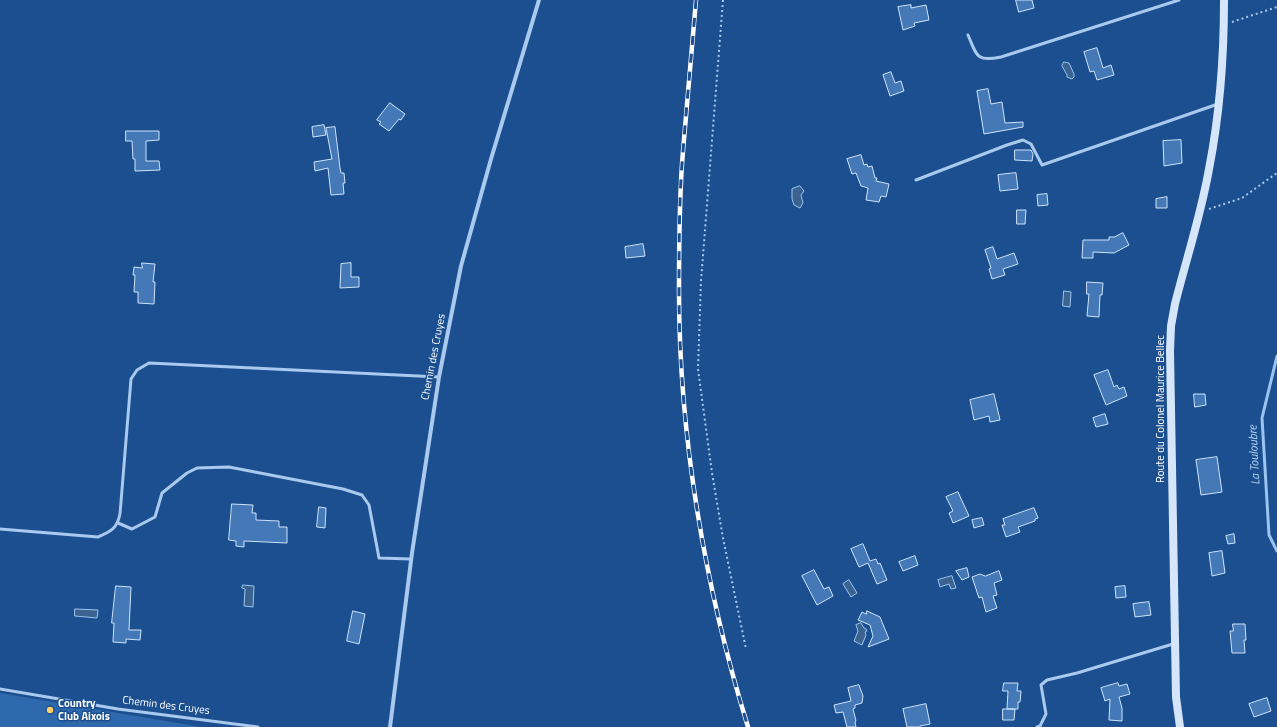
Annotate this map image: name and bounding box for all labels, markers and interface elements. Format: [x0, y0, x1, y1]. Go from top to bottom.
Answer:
street label: Chemin des Cruyes [419, 313, 449, 401]
street label: Route du Colonel Maurice Bellec [1154, 335, 1168, 483]
water label: La Touloubre [1246, 425, 1264, 485]
street label: Chemin des Cruyes [122, 694, 210, 718]
place label: Country Club Aixois [58, 697, 110, 723]
marker: Country Club Aixois [45, 705, 55, 715]

